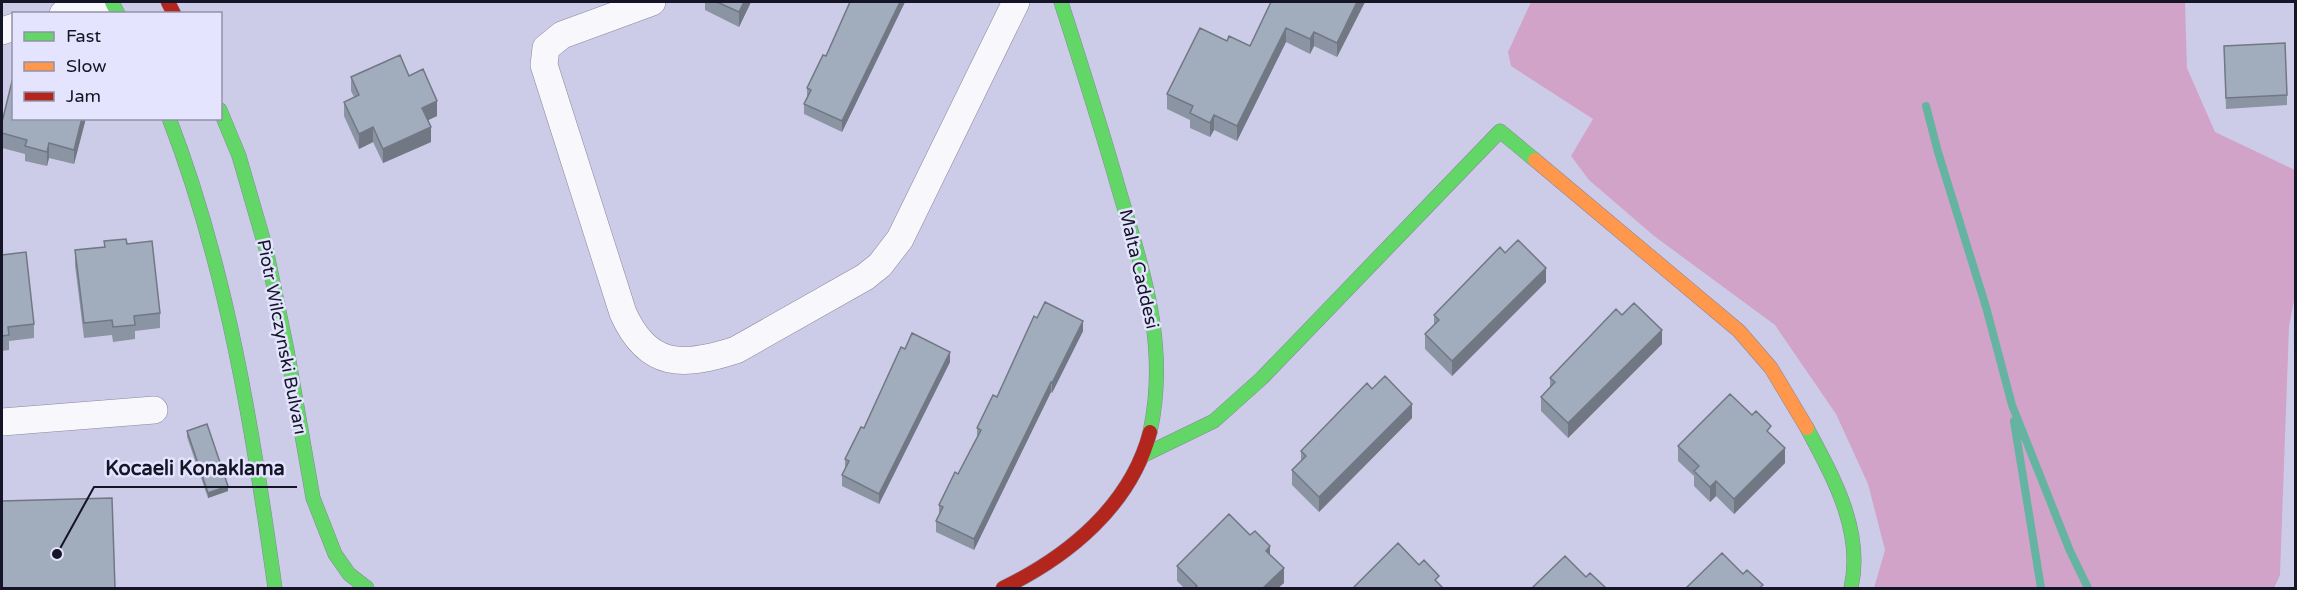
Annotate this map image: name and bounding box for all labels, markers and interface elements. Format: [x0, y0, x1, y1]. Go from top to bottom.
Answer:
legend [12, 12, 222, 120]
text: Fast [66, 25, 101, 47]
text: Slow [66, 55, 107, 77]
text: Jam [66, 85, 101, 107]
street label: Malta Caddesi [1115, 207, 1163, 331]
street label: Piotr Wilczynski Bulvarı [252, 238, 312, 436]
callout: Kocaeli Konaklama [94, 449, 297, 487]
text: Kocaeli Konaklama [105, 457, 285, 481]

